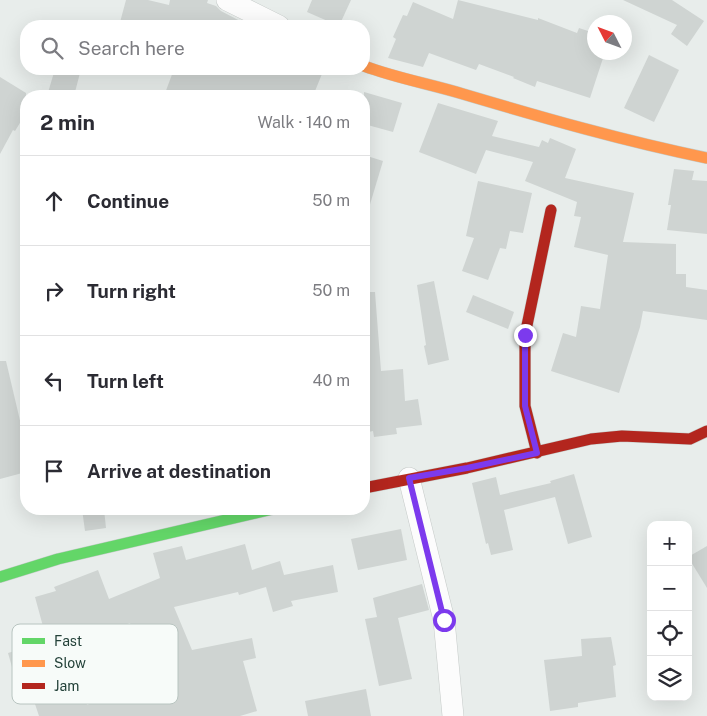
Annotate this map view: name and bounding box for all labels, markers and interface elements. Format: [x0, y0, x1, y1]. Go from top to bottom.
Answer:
north arrow [587, 15, 632, 60]
search box [20, 20, 370, 75]
icon: search [38, 34, 66, 62]
text: Search here [78, 37, 185, 59]
text: 2 min [40, 110, 95, 135]
text: Walk · 140 m [257, 113, 350, 132]
icon: ahead [40, 187, 68, 215]
text: Continue [87, 190, 169, 212]
text: 50 m [312, 191, 350, 210]
icon: right [40, 277, 68, 305]
text: Turn right [87, 280, 176, 302]
text: 50 m [312, 281, 350, 300]
route end [514, 324, 537, 347]
icon: left [40, 367, 68, 395]
text: Turn left [87, 370, 164, 392]
text: 40 m [312, 371, 350, 390]
icon: arrive [40, 457, 68, 485]
text: Arrive at destination [87, 460, 271, 482]
map controls [647, 521, 692, 701]
button: + [647, 521, 692, 566]
button: − [647, 566, 692, 611]
route start [433, 609, 456, 632]
button: locate [647, 611, 692, 656]
legend [12, 624, 178, 704]
text: Fast [54, 633, 82, 649]
text: Slow [54, 655, 86, 671]
button: layers [647, 656, 692, 701]
text: Jam [54, 678, 79, 694]

